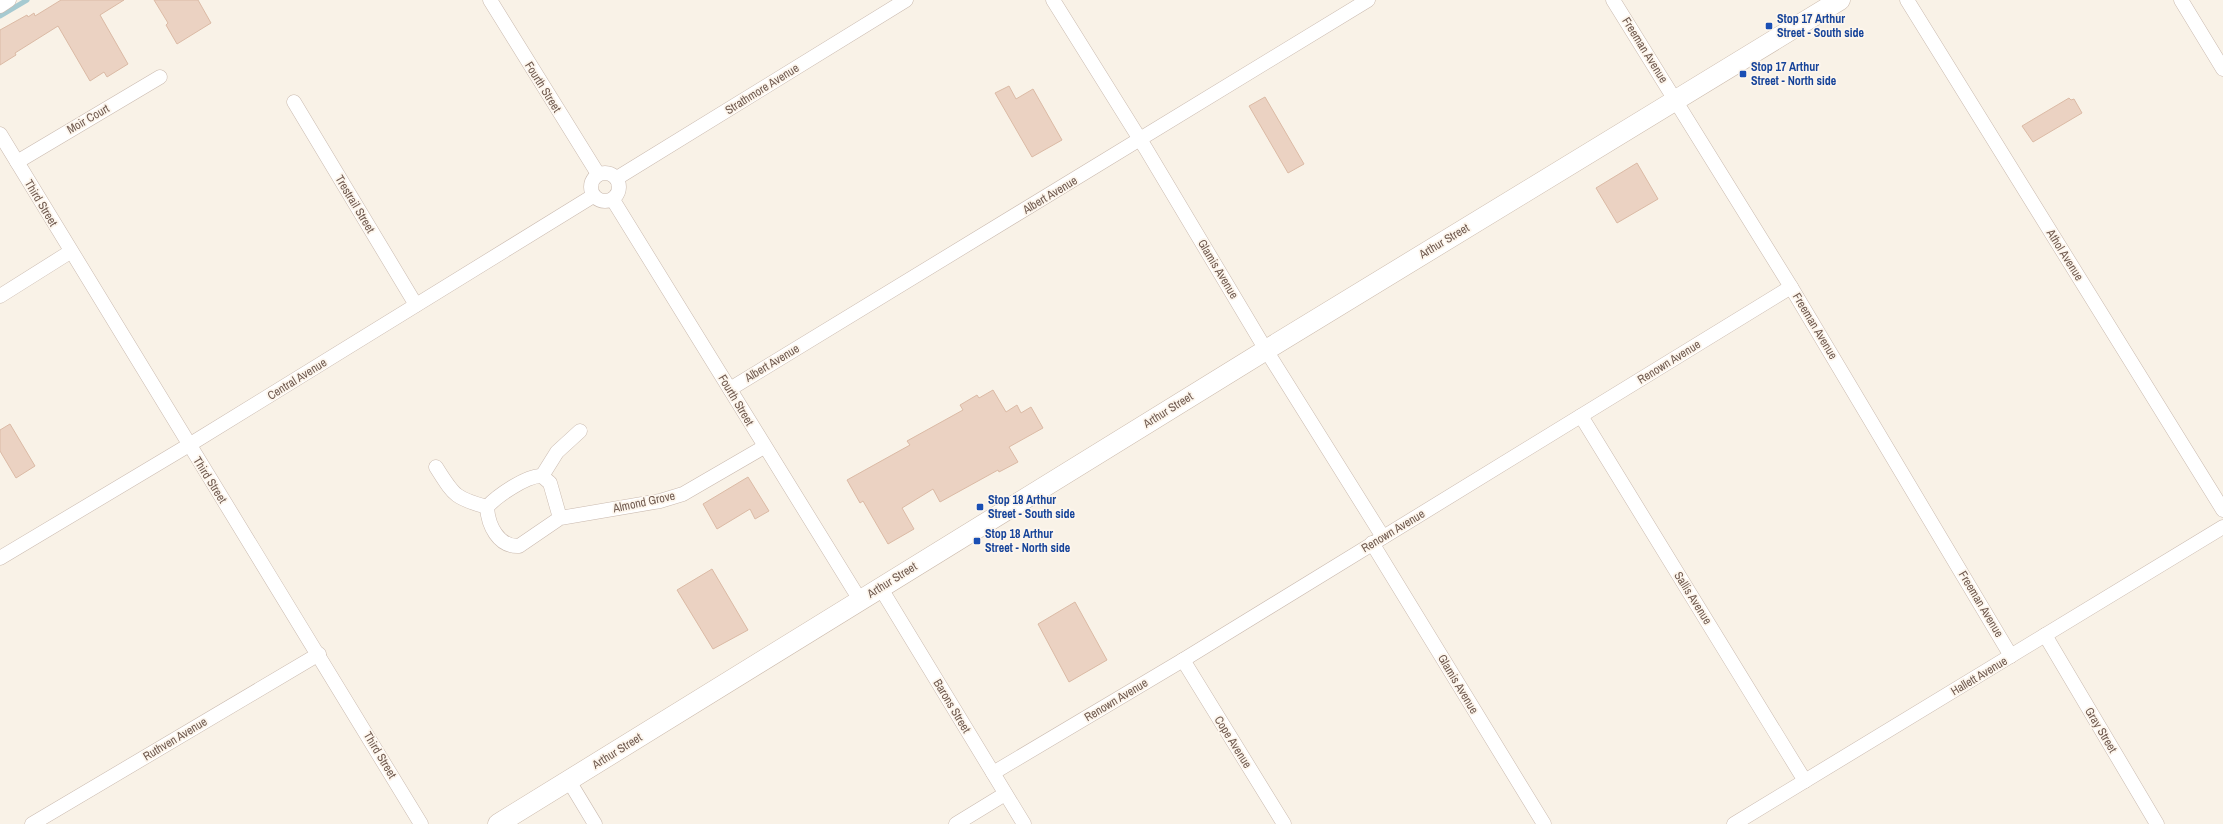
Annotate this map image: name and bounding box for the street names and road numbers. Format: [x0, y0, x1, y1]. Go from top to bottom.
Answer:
street label: Freeman Avenue [1618, 14, 1672, 86]
street label: Fourth Street [521, 59, 565, 116]
street label: Strathmore Avenue [722, 60, 802, 118]
street label: Moir Court [64, 100, 112, 138]
street label: Trestrail Street [331, 172, 379, 236]
street label: Albert Avenue [1019, 172, 1080, 218]
street label: Third Street [21, 177, 61, 230]
street label: Arthur Street [1415, 220, 1472, 263]
street label: Athol Avenue [2042, 225, 2087, 284]
street label: Glamis Avenue [1194, 236, 1242, 302]
street label: Freeman Avenue [1789, 290, 1841, 362]
street label: Renown Avenue [1634, 336, 1704, 388]
street label: Albert Avenue [741, 340, 802, 386]
street label: Central Avenue [264, 354, 330, 404]
street label: Fourth Street [714, 371, 758, 429]
street label: Arthur Street [1139, 388, 1196, 432]
street label: Third Street [189, 454, 231, 506]
street label: Almond Grove [611, 488, 676, 517]
street label: Renown Avenue [1358, 506, 1428, 556]
street label: Arthur Street [863, 558, 920, 602]
street label: Freeman Avenue [1955, 568, 2007, 640]
street label: Sallis Avenue [1670, 569, 1716, 627]
street label: Glamis Avenue [1434, 651, 1482, 717]
street label: Hallett Avenue [1948, 653, 2010, 699]
street label: Renown Avenue [1081, 675, 1151, 725]
street label: Barons Street [930, 676, 974, 736]
street label: Gray Street [2081, 704, 2121, 756]
street label: Cope Avenue [1211, 713, 1255, 771]
street label: Ruthven Avenue [140, 714, 210, 764]
street label: Third Street [360, 729, 400, 782]
street label: Arthur Street [588, 729, 645, 773]

